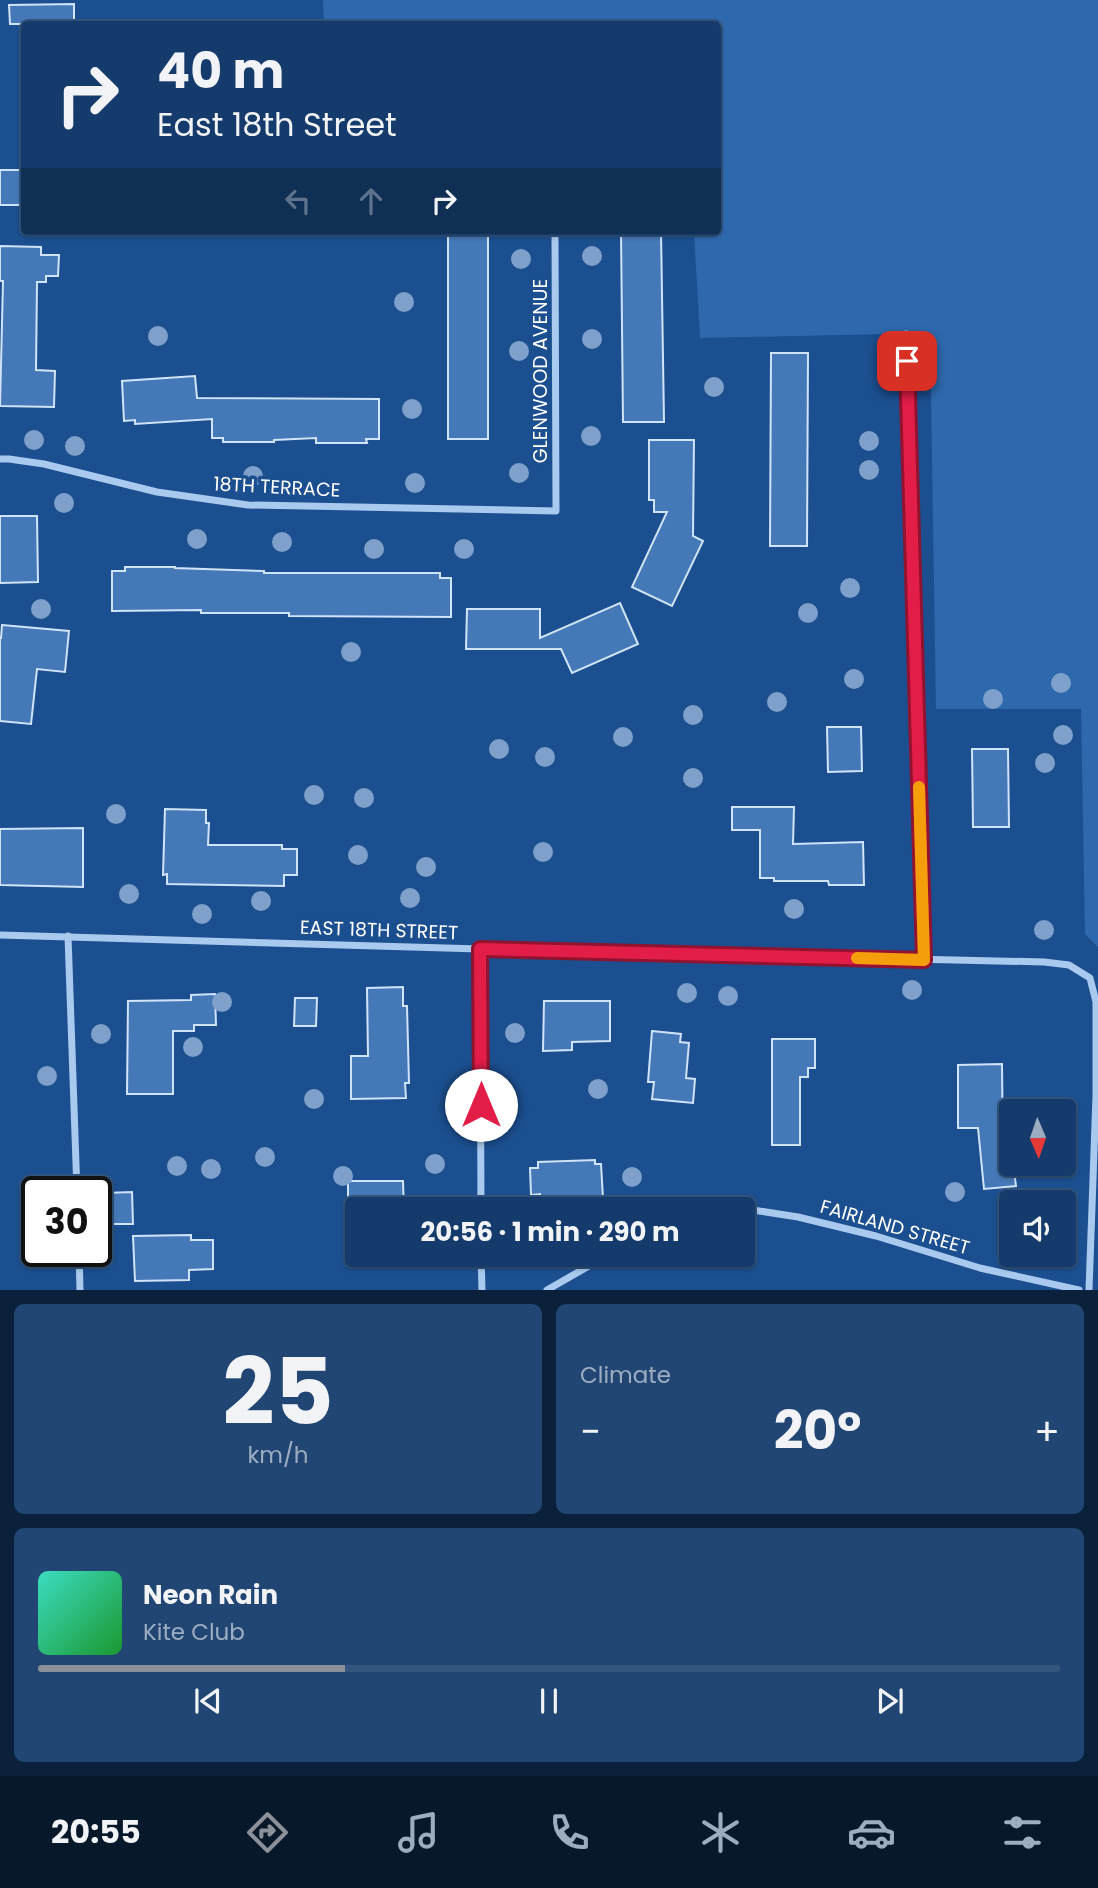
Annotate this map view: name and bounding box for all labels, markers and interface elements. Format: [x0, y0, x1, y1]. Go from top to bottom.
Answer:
text: 40 m [157, 37, 284, 105]
icon: right [42, 49, 133, 140]
text: East 18th Street [157, 102, 397, 147]
icon: left [279, 182, 317, 220]
icon: ahead [352, 182, 390, 220]
icon: right [425, 182, 463, 220]
street label: GLENWOOD AVENUE [527, 279, 554, 463]
pin [877, 331, 937, 391]
icon: arrive [888, 342, 926, 380]
street label: 18TH TERRACE [213, 470, 341, 504]
street label: EAST 18TH STREET [299, 914, 459, 946]
position arrow [444, 1068, 518, 1142]
north arrow [999, 1099, 1076, 1176]
map controls [999, 1099, 1076, 1267]
speed limit sign: 30 [21, 1176, 112, 1267]
button: sound [999, 1190, 1076, 1267]
street label: FAIRLAND STREET [817, 1193, 973, 1261]
text: 20:56 · 1 min · 290 m [420, 1214, 680, 1250]
text: 25 [222, 1328, 334, 1456]
text: Climate [580, 1359, 671, 1391]
text: 20° [774, 1394, 861, 1467]
text: − [580, 1405, 601, 1458]
text: + [1034, 1405, 1060, 1458]
text: km/h [247, 1439, 309, 1471]
text: Neon Rain [143, 1577, 278, 1613]
text: Kite Club [143, 1616, 245, 1648]
icon: previous [189, 1682, 227, 1720]
icon: pause [530, 1682, 568, 1720]
icon: next [871, 1682, 909, 1720]
icon: directions [243, 1808, 292, 1857]
icon: music [394, 1808, 443, 1857]
icon: phone [545, 1808, 594, 1857]
icon: climate [696, 1808, 745, 1857]
icon: car [847, 1808, 896, 1857]
icon: filters [998, 1808, 1047, 1857]
text: 20:55 [51, 1809, 141, 1854]

